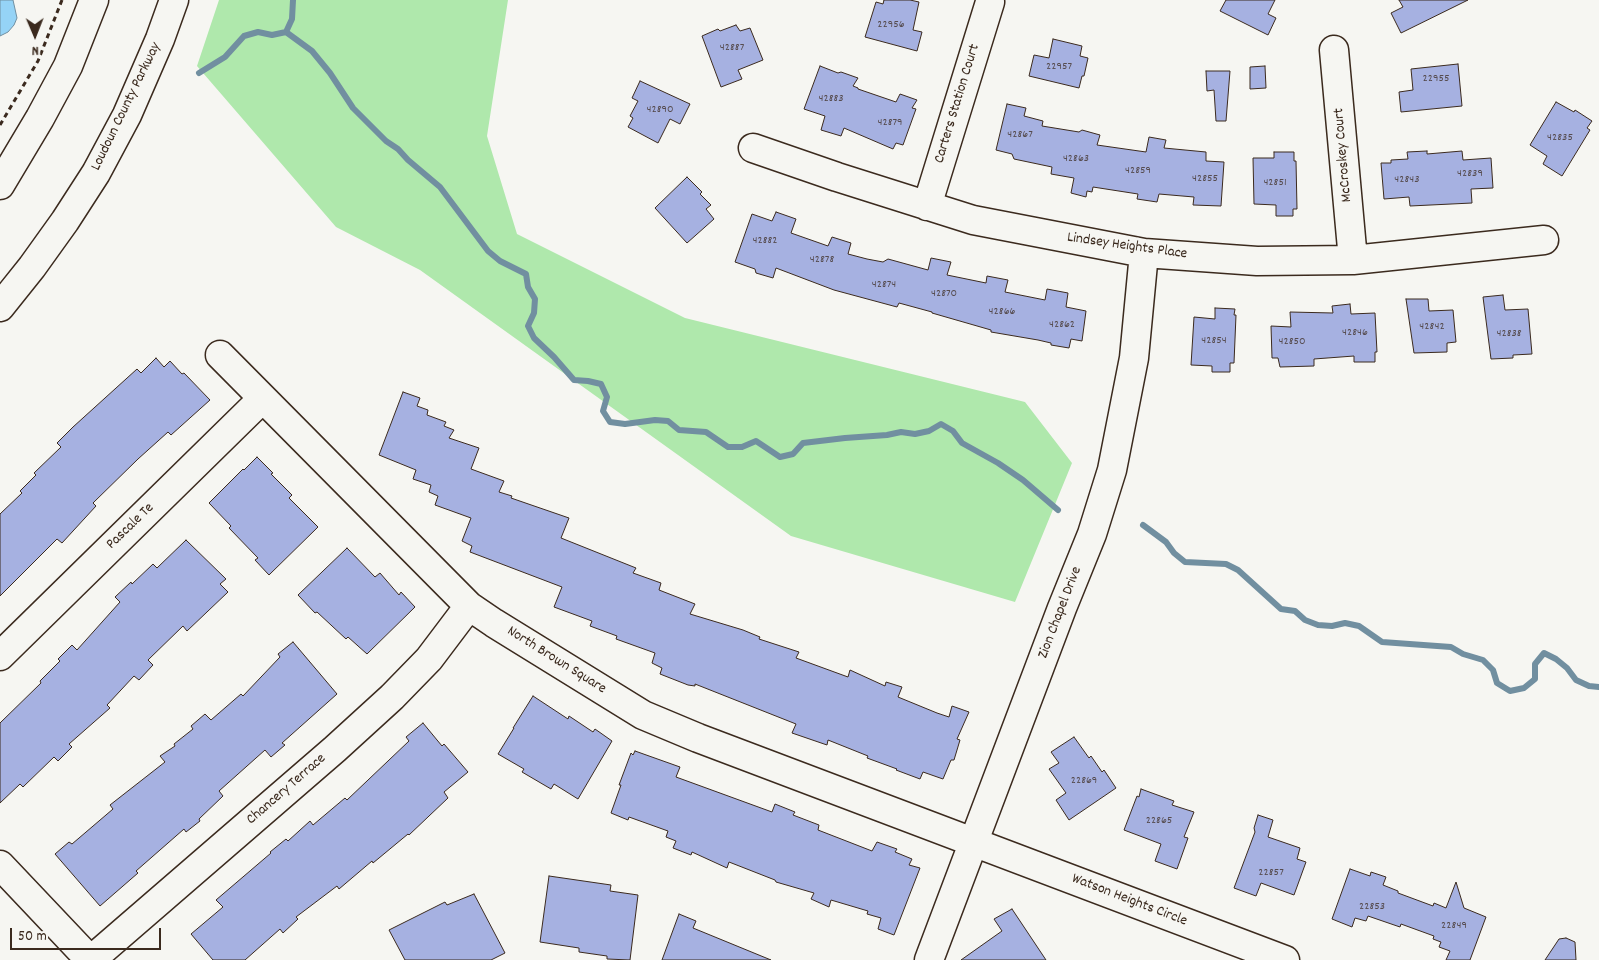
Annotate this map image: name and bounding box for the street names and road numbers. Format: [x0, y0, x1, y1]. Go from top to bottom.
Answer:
street label: Loudoun County Parkway [88, 40, 166, 174]
street label: Carters Station Court [931, 42, 985, 166]
street label: McCroskey Court [1331, 107, 1357, 203]
street label: Lindsey Heights Place [1066, 230, 1188, 264]
street label: Pascale Te [103, 500, 159, 554]
street label: Zion Chapel Drive [1035, 564, 1087, 662]
street label: North Brown Square [503, 623, 609, 699]
street label: Chancery Terrace [244, 751, 330, 829]
street label: Watson Heights Circle [1069, 871, 1189, 931]

